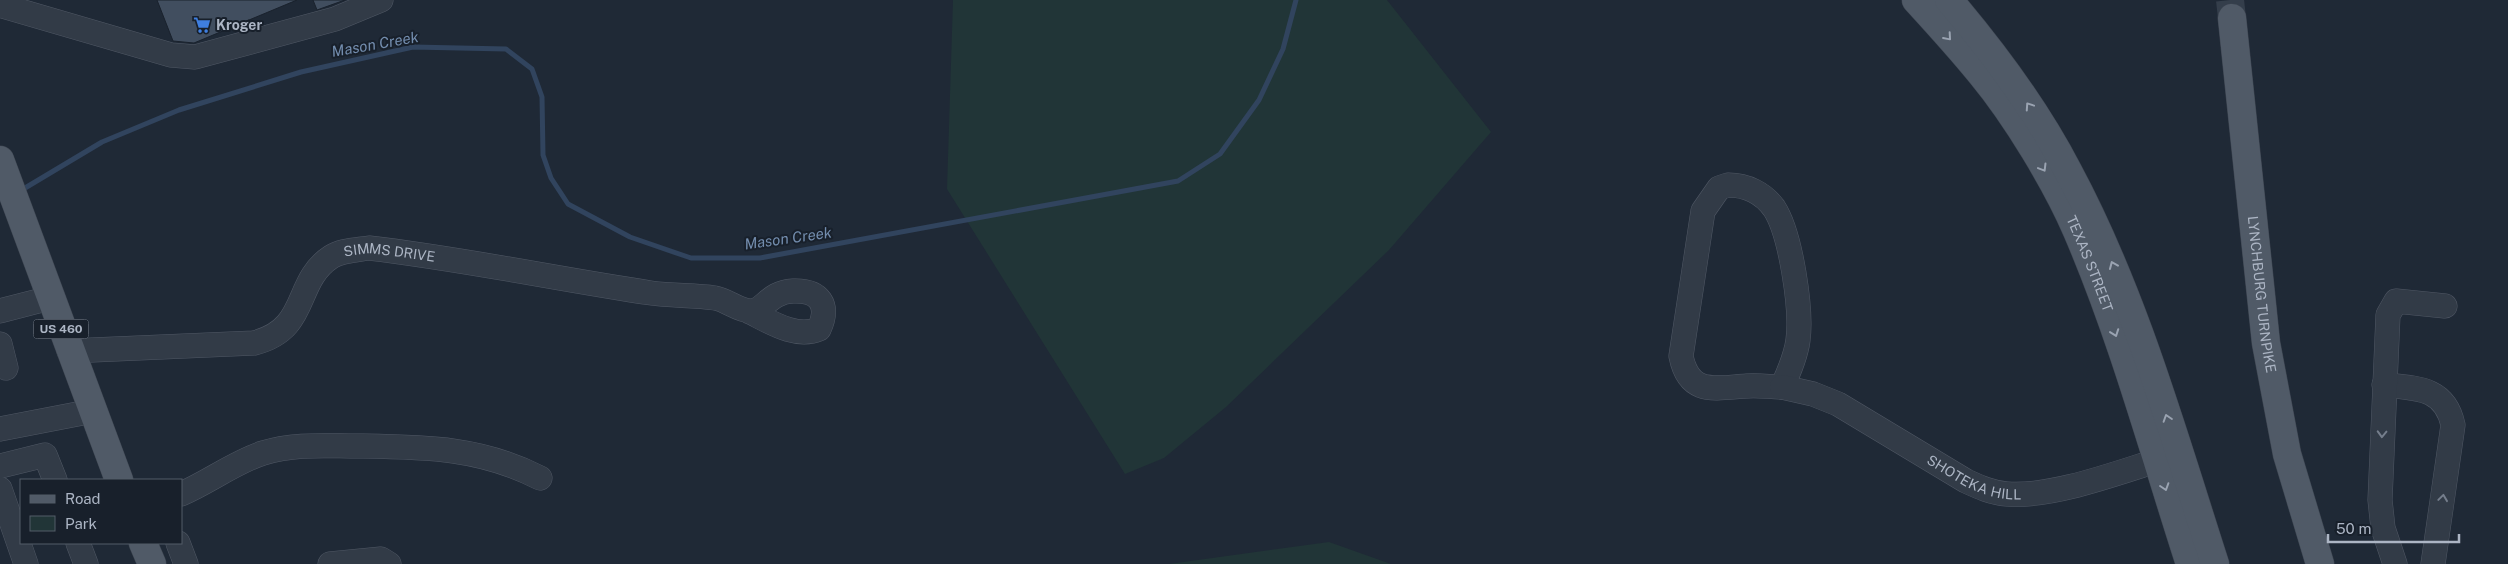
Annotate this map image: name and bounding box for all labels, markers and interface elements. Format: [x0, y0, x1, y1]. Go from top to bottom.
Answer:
supermarket icon: Kroger [192, 15, 212, 35]
place label: Kroger [216, 17, 262, 33]
water label: Mason Creek [330, 28, 421, 60]
one-way arrow [1943, 31, 1952, 40]
one-way arrow [2026, 102, 2035, 111]
one-way arrow [2037, 163, 2047, 172]
street label: TEXAS STREET [2063, 213, 2116, 314]
street label: LYNCHBURG TURNPIKE [2245, 215, 2279, 374]
water label: Mason Creek [743, 223, 834, 253]
street label: SIMMS DRIVE [342, 240, 436, 265]
one-way arrow [2108, 261, 2119, 270]
road number: US 460 [34, 320, 88, 338]
one-way arrow [2109, 328, 2119, 336]
one-way arrow [2163, 414, 2173, 422]
one-way arrow [2377, 430, 2387, 438]
street label: SHOTEKA HILL [1924, 452, 2021, 502]
legend [20, 479, 182, 544]
one-way arrow [2160, 482, 2170, 491]
text: Road [65, 490, 101, 507]
one-way arrow [2437, 494, 2447, 503]
scale bar [2328, 512, 2459, 544]
text: Park [65, 515, 97, 532]
text: 50 m [2336, 520, 2371, 537]

